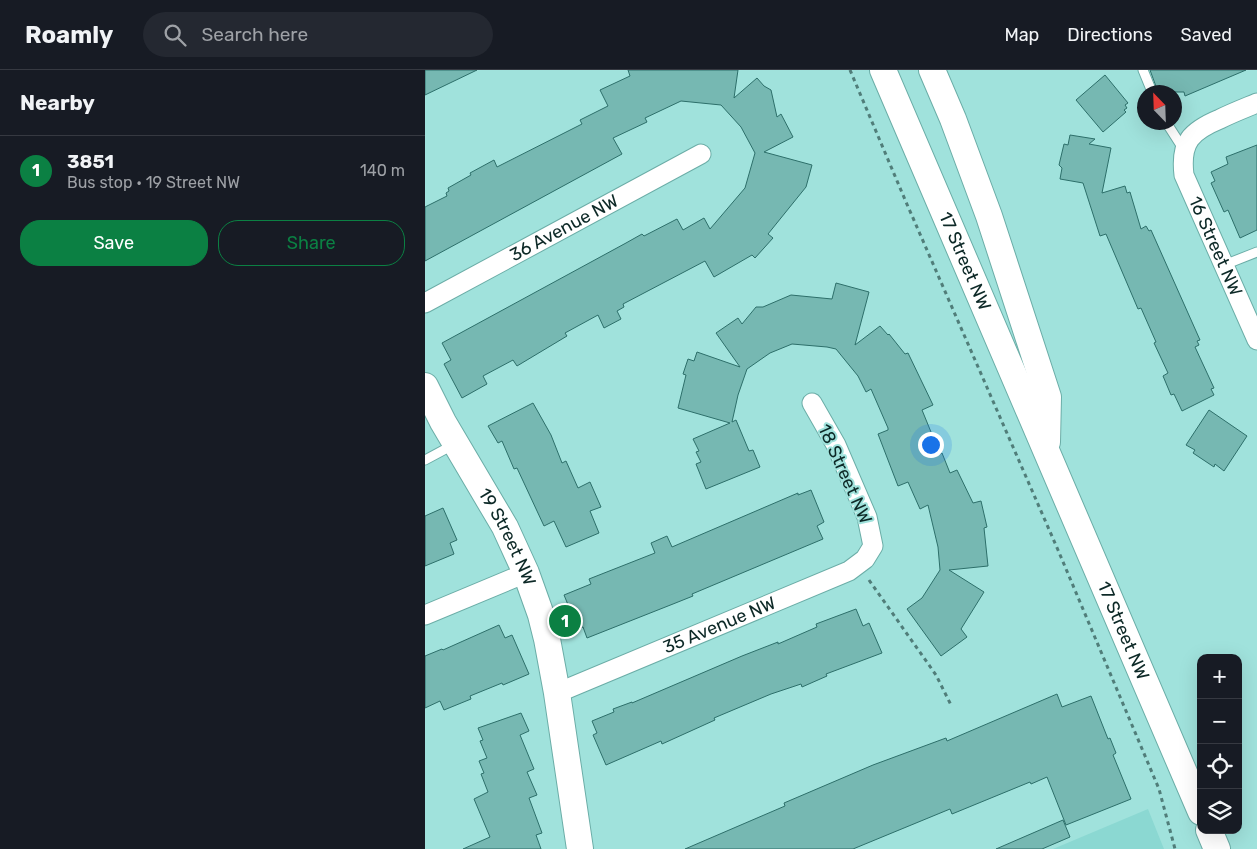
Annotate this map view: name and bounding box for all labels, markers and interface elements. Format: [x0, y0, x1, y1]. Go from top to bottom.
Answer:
search box [143, 12, 493, 57]
text: Roamly [25, 21, 113, 49]
icon: search [161, 21, 189, 49]
text: Search here [201, 23, 308, 46]
text: Map [1004, 24, 1039, 46]
text: Directions [1067, 24, 1153, 46]
text: Saved [1181, 24, 1232, 46]
north arrow [1137, 85, 1182, 130]
text: Nearby [20, 90, 95, 115]
text: 3851 [67, 150, 114, 173]
text: 1 [32, 161, 40, 180]
text: 140 m [360, 161, 405, 180]
text: Bus stop · 19 Street NW [67, 173, 240, 192]
street label: 36 Avenue NW [506, 190, 622, 266]
street label: 16 Street NW [1184, 193, 1247, 299]
street label: 17 Street NW [934, 209, 996, 314]
button: Save [20, 220, 208, 266]
button: Share [218, 220, 405, 266]
street label: 18 Street NW [813, 421, 877, 527]
your location [918, 432, 944, 458]
street label: 19 Street NW [473, 484, 541, 588]
street label: 17 Street NW [1093, 578, 1154, 683]
street label: 35 Avenue NW [660, 592, 779, 658]
pin: 1 [549, 602, 581, 640]
map controls [1197, 654, 1242, 834]
button: + [1197, 654, 1242, 699]
button: − [1197, 699, 1242, 744]
button: locate [1197, 744, 1242, 789]
button: layers [1197, 789, 1242, 834]

